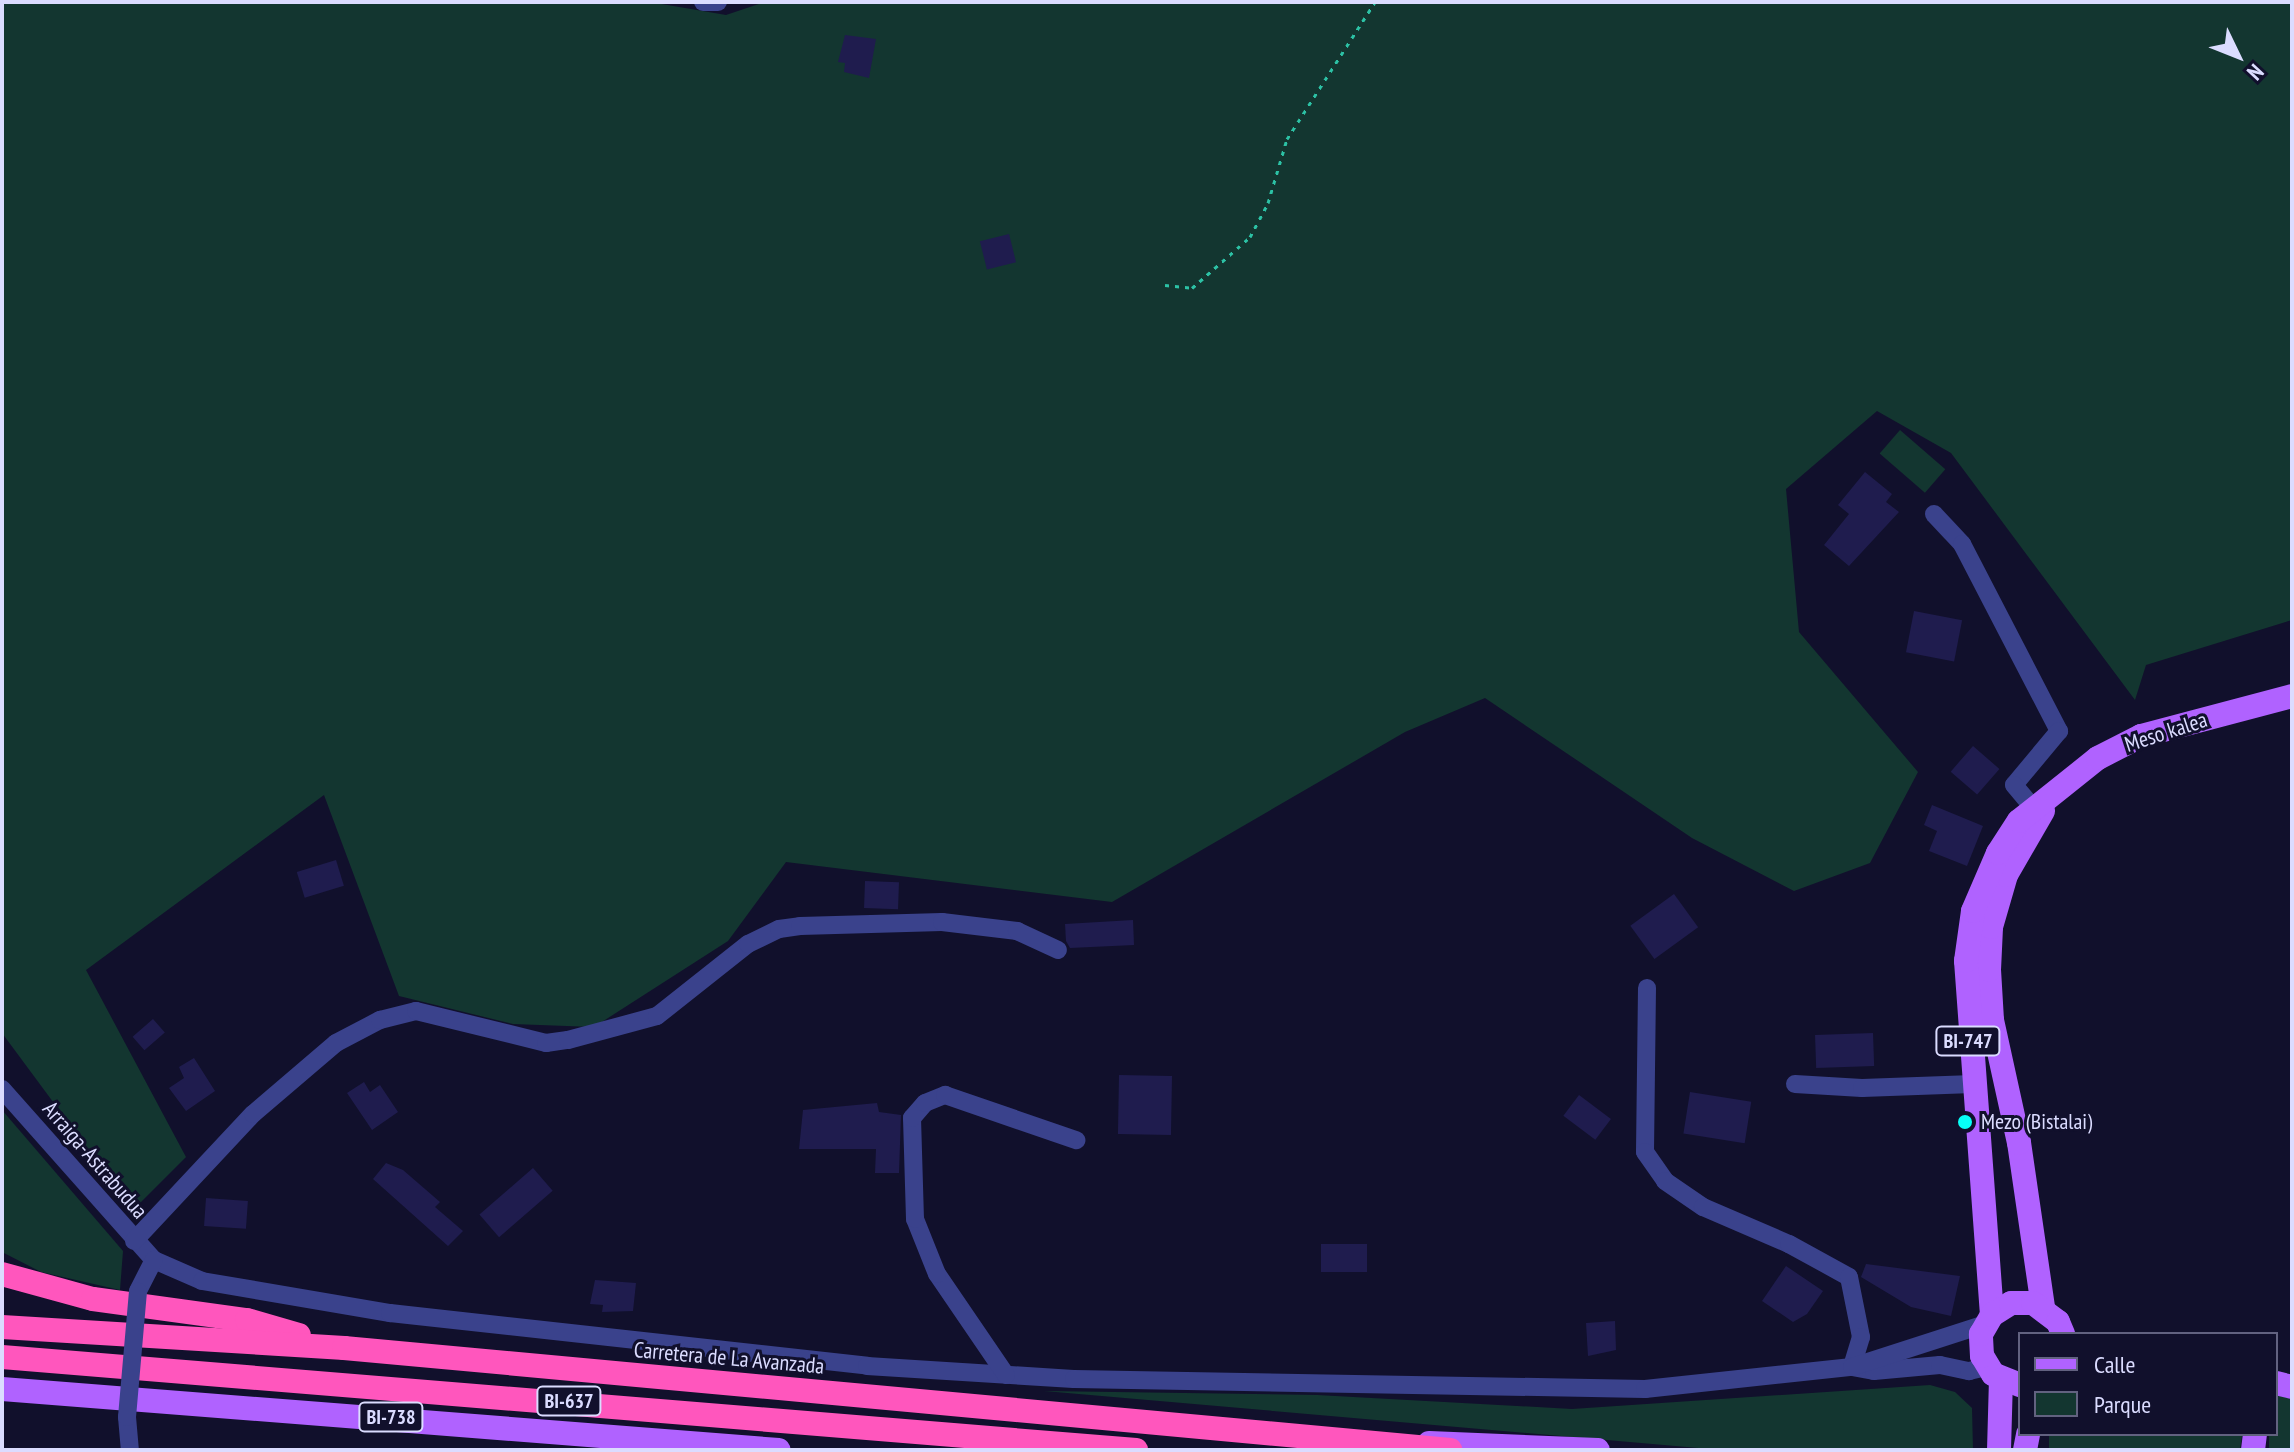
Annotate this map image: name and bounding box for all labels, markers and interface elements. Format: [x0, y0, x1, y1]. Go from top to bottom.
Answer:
north arrow [2198, 16, 2278, 96]
text: N [2241, 58, 2270, 86]
street label: Meso kalea [2121, 706, 2211, 758]
road number: BI-747 [1934, 1025, 2002, 1057]
street label: Arraiga-Astrabudua [37, 1096, 153, 1224]
place label: Mezo (Bistalai) [1981, 1109, 2092, 1135]
marker: Mezo (Bistalai) [1956, 1113, 1974, 1131]
legend [2018, 1332, 2278, 1436]
street label: Carretera de La Avanzada [632, 1337, 826, 1379]
text: Calle [2094, 1349, 2135, 1380]
road number: BI-637 [535, 1385, 603, 1417]
text: Parque [2094, 1389, 2151, 1420]
road number: BI-738 [357, 1401, 425, 1433]

